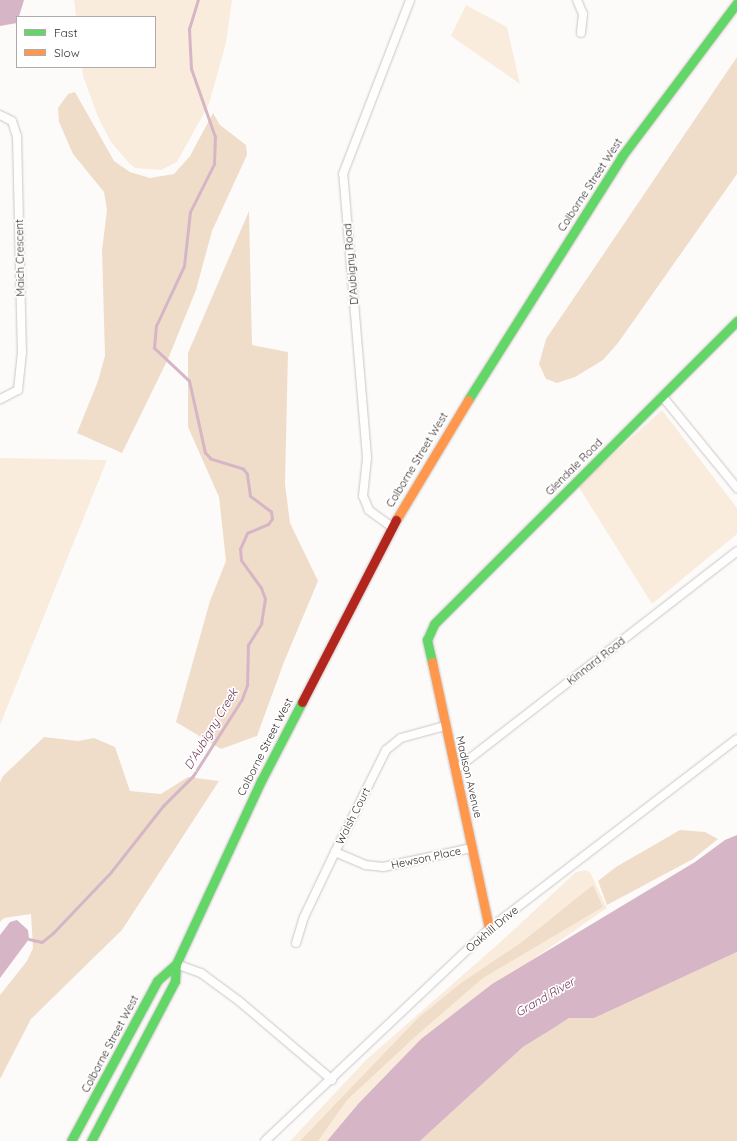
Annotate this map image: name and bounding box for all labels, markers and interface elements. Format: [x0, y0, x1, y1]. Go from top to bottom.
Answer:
legend [16, 16, 156, 68]
text: Fast [54, 25, 78, 40]
text: Slow [54, 45, 80, 60]
street label: Colborne Street West [555, 136, 625, 234]
street label: Maich Crescent [13, 219, 27, 297]
street label: D'Aubigny Road [341, 223, 361, 305]
street label: Colborne Street West [384, 410, 450, 510]
street label: Glendale Road [543, 436, 605, 498]
street label: Kinnard Road [564, 634, 628, 688]
water label: D'Aubigny Creek [181, 686, 241, 772]
street label: Colborne Street West [235, 696, 295, 798]
street label: Madison Avenue [453, 735, 485, 819]
street label: Walsh Court [333, 785, 373, 847]
street label: Hewson Place [390, 844, 462, 872]
street label: Oakhill Drive [463, 903, 521, 955]
water label: Grand River [513, 974, 577, 1020]
street label: Colborne Street West [79, 993, 141, 1095]

